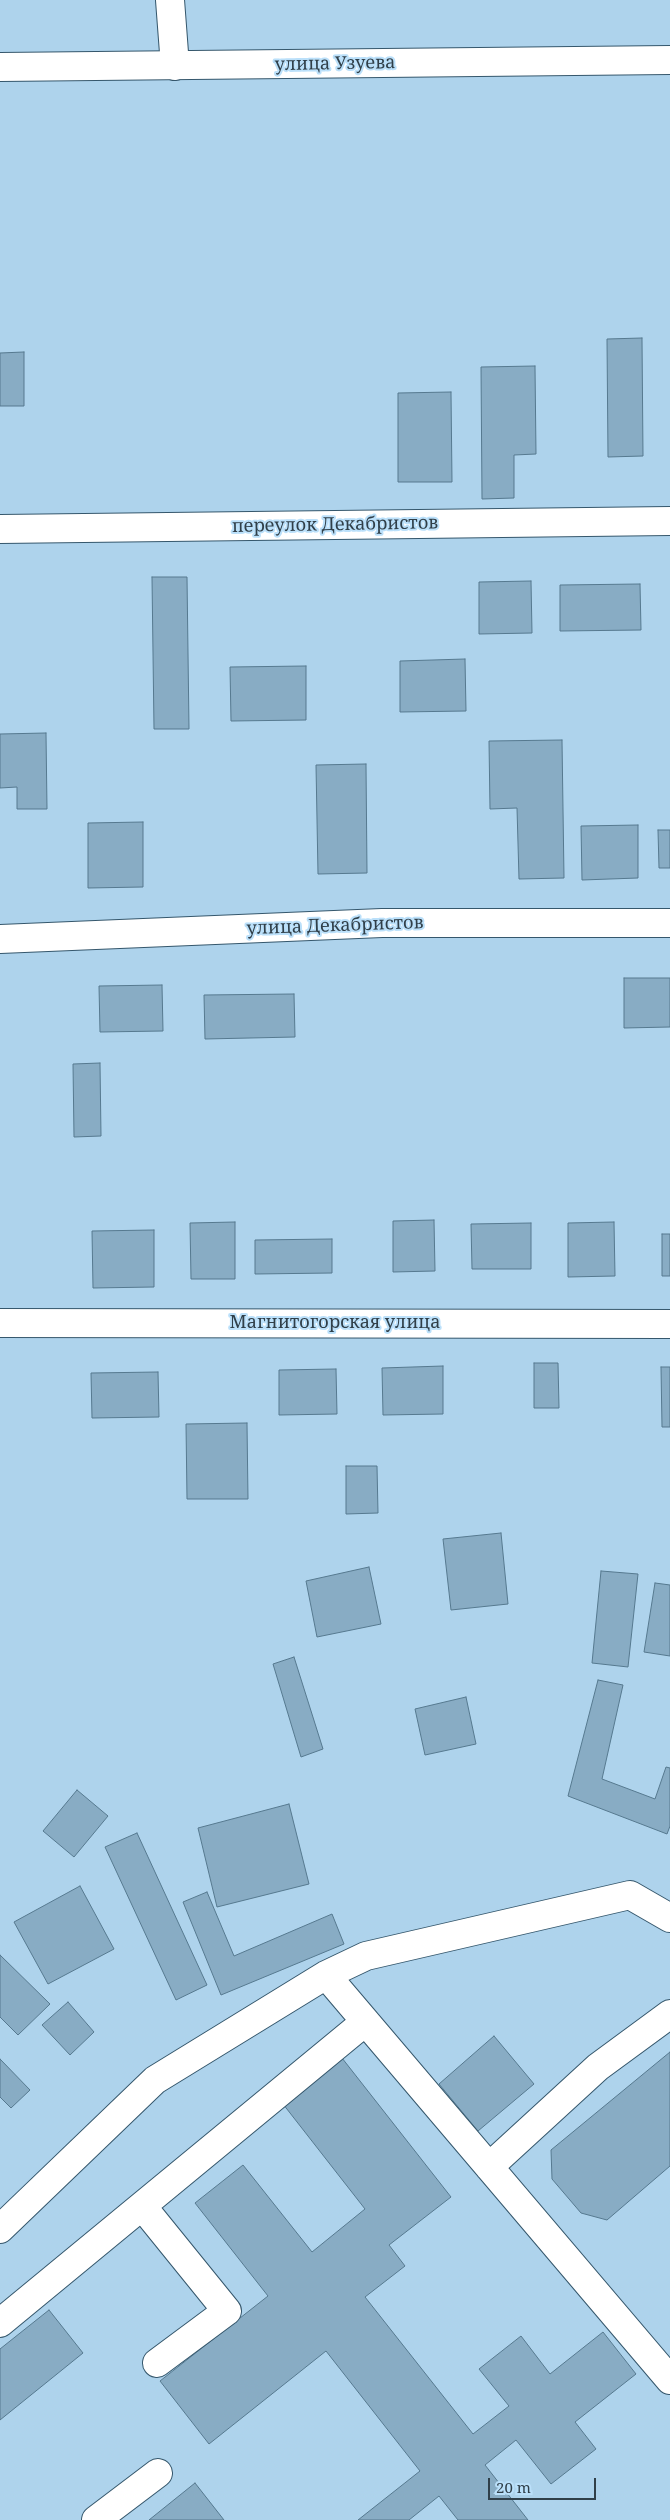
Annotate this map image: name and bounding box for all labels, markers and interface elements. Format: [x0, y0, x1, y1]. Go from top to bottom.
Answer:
street label: улица Узуева [275, 52, 395, 76]
street label: переулок Декабристов [232, 512, 438, 538]
street label: улица Декабристов [246, 912, 424, 940]
street label: Магнитогорская улица [230, 1312, 440, 1334]
scale bar [490, 2468, 598, 2500]
text: 20 m [496, 2477, 531, 2497]

